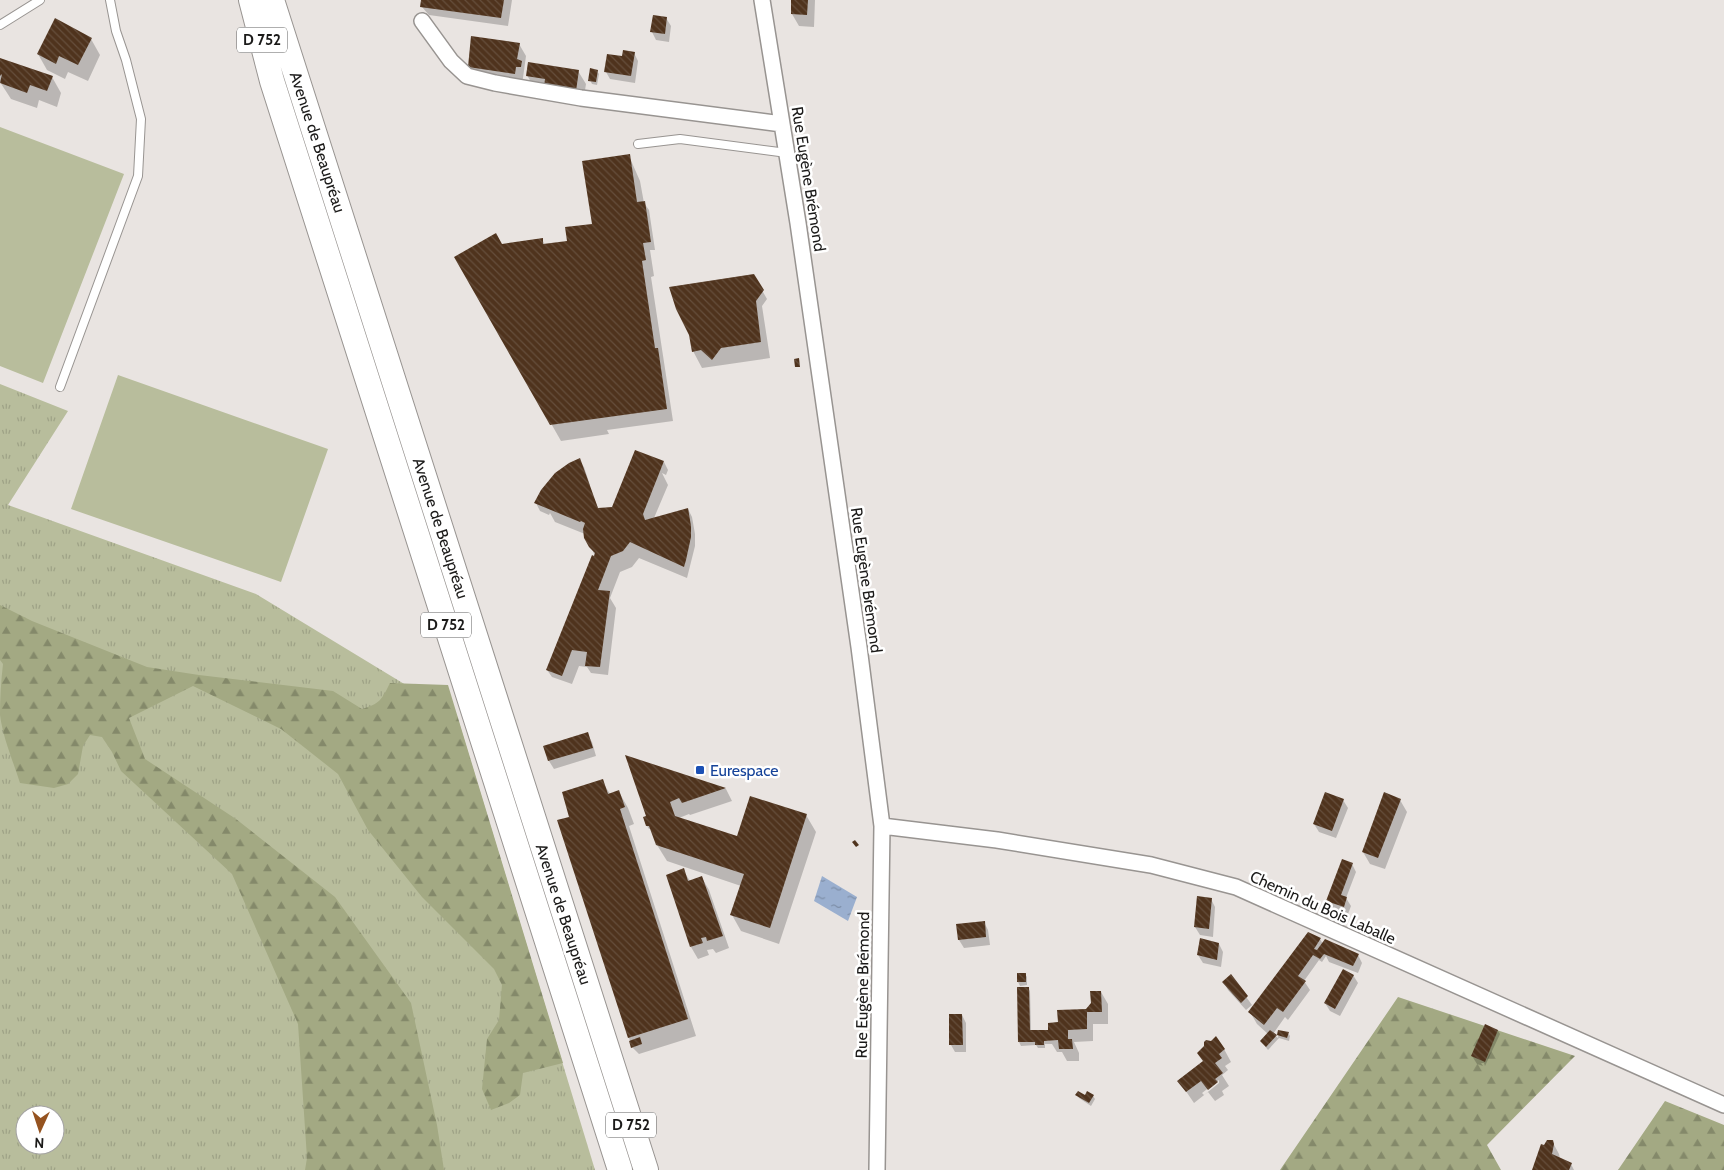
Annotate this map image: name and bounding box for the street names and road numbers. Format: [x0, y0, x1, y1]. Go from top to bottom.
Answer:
road number: D 752 [237, 28, 287, 52]
street label: Avenue de Beaupréau [286, 69, 349, 215]
street label: Rue Eugène Brémond [788, 105, 829, 253]
street label: Avenue de Beaupréau [409, 455, 472, 601]
street label: Rue Eugène Brémond [847, 506, 886, 654]
road number: D 752 [421, 612, 471, 638]
street label: Avenue de Beaupréau [532, 841, 595, 987]
street label: Chemin du Bois Laballe [1247, 867, 1399, 948]
street label: Rue Eugène Brémond [852, 912, 873, 1058]
road number: D 752 [606, 1112, 656, 1138]

